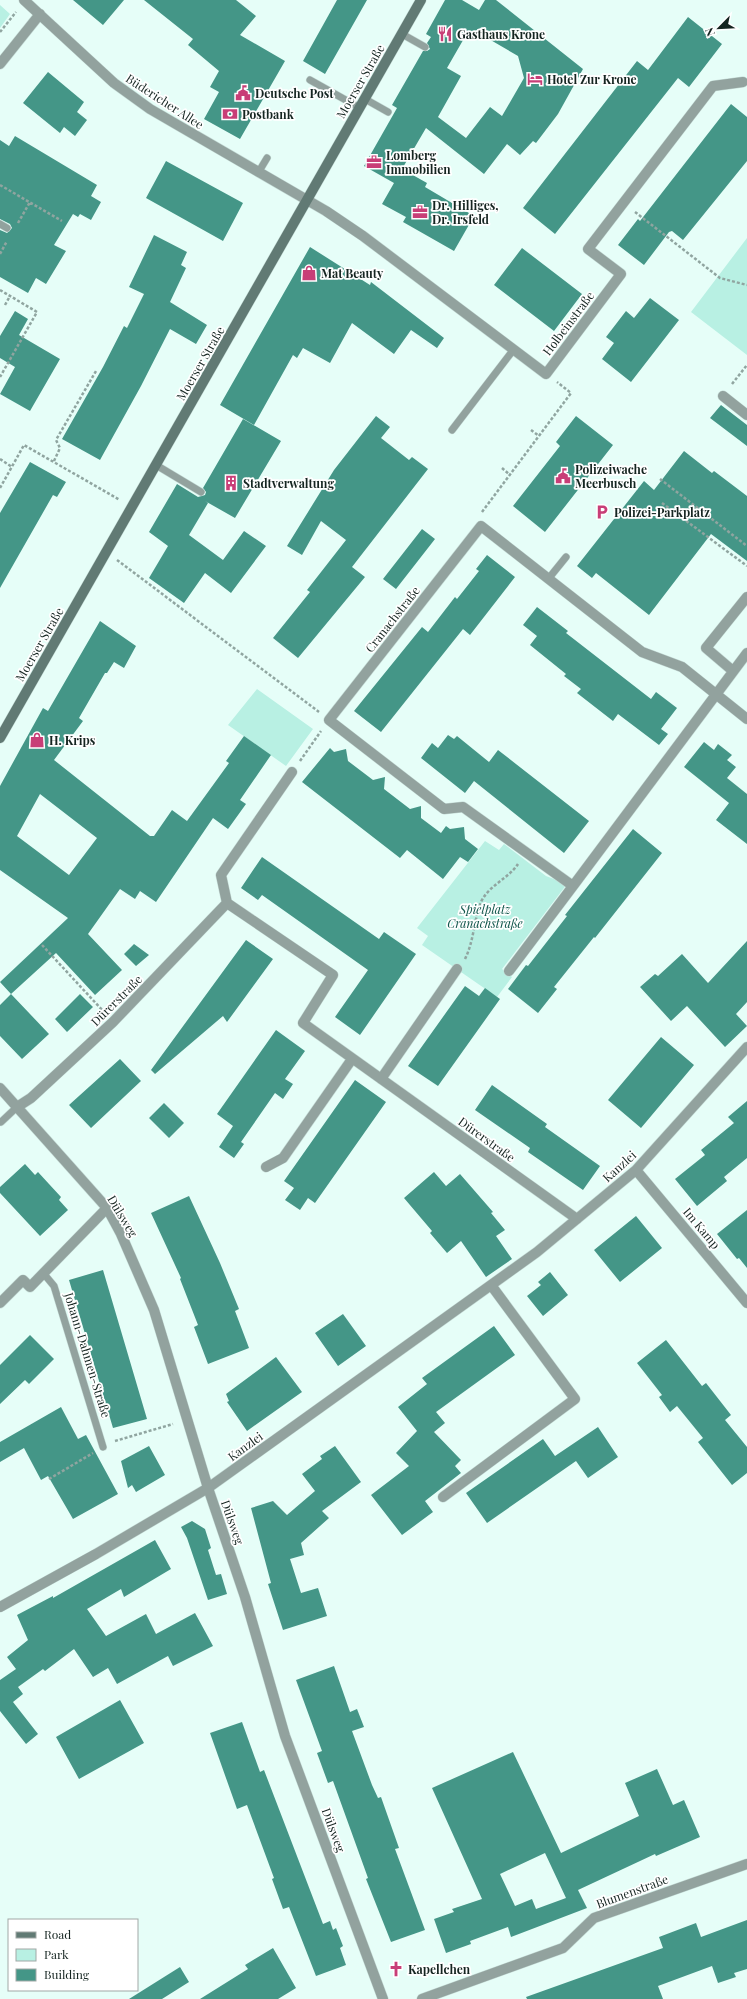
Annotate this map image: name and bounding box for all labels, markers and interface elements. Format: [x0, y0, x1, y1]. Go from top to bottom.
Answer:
north arrow [699, 8, 739, 48]
restaurant icon: Gasthaus Krone [436, 25, 454, 43]
place label: Gasthaus Krone [457, 26, 545, 42]
text: N [701, 26, 718, 39]
street label: Moerser Straße [332, 41, 388, 121]
street label: Büdericher Allee [123, 70, 207, 132]
hotel icon: Hotel Zur Krone [526, 70, 544, 88]
place label: Hotel Zur Krone [547, 71, 637, 87]
public building icon: Deutsche Post [234, 84, 252, 102]
place label: Deutsche Post [255, 85, 334, 101]
bank icon: Postbank [221, 105, 239, 123]
place label: Postbank [242, 106, 295, 122]
place label: Lomberg Immobilien [386, 147, 451, 177]
office icon: Lomberg Immobilien [365, 153, 383, 171]
place label: Dr. Hilliges, Dr. Irsfeld [432, 197, 498, 227]
office icon: Dr. Hilliges, Dr. Irsfeld [411, 203, 429, 221]
shop icon: Mat Beauty [300, 264, 318, 282]
place label: Mat Beauty [321, 265, 384, 281]
street label: Holbeinstraße [539, 288, 597, 358]
street label: Moerser Straße [172, 323, 228, 403]
place label: Polizeiwache Meerbusch [575, 461, 647, 491]
public building icon: Polizeiwache Meerbusch [554, 467, 572, 485]
building icon: Stadtverwaltung [222, 474, 240, 492]
place label: Stadtverwaltung [243, 475, 334, 491]
parking icon: Polizei-Parkplatz [593, 503, 611, 521]
place label: Polizei-Parkplatz [614, 504, 710, 520]
street label: Cranachstraße [361, 583, 423, 655]
street label: Moerser Straße [11, 604, 67, 684]
shop icon: H. Krips [28, 731, 46, 749]
place label: H. Krips [49, 732, 96, 748]
park label: Spielplatz Cranachstraße [447, 901, 523, 931]
street label: Dürerstraße [87, 971, 145, 1029]
street label: Dürerstraße [456, 1113, 518, 1165]
street label: Kanzlei [599, 1146, 639, 1185]
street label: Dülsweg [104, 1192, 142, 1240]
street label: Im Kamp [680, 1204, 724, 1252]
street label: Johann-Dahmen-Straße [61, 1290, 115, 1419]
street label: Kanzlei [224, 1428, 266, 1464]
street label: Dülsweg [218, 1498, 248, 1547]
street label: Dülsweg [319, 1806, 350, 1855]
street label: Blumenstraße [594, 1871, 670, 1911]
legend [8, 1919, 138, 1991]
text: Road [44, 1926, 71, 1942]
text: Park [44, 1946, 69, 1962]
church icon: Kapellchen [387, 1960, 405, 1978]
place label: Kapellchen [408, 1961, 471, 1977]
text: Building [44, 1966, 90, 1982]

